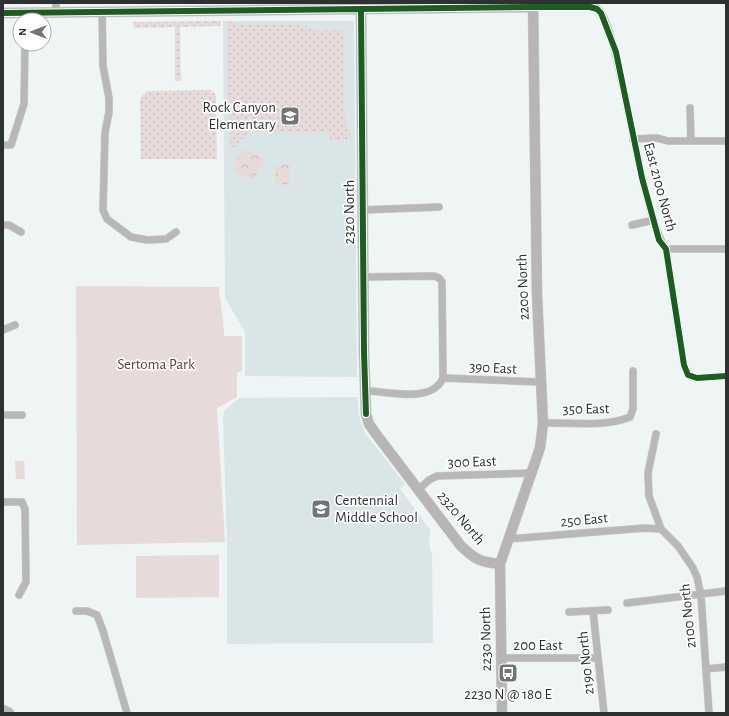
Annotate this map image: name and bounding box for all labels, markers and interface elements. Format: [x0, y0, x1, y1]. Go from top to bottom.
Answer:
north arrow [12, 12, 52, 52]
text: N [17, 28, 28, 36]
place label: Rock Canyon Elementary [203, 100, 277, 132]
school or university icon: Rock Canyon Elementary [279, 105, 301, 127]
street label: East 2100 North [641, 141, 679, 233]
street label: 2320 North [342, 180, 357, 244]
street label: 2200 North [514, 253, 532, 321]
park label: Sertoma Park [117, 357, 195, 372]
street label: 390 East [469, 359, 517, 377]
street label: 350 East [562, 401, 610, 417]
street label: 300 East [447, 454, 497, 470]
street label: 2320 North [434, 488, 488, 548]
place label: Centennial Middle School [335, 493, 418, 525]
school or university icon: Centennial Middle School [310, 498, 332, 520]
street label: 250 East [560, 510, 609, 530]
street label: 2100 North [677, 583, 699, 649]
street label: 2230 North [478, 606, 494, 672]
street label: 2190 North [575, 630, 597, 696]
street label: 200 East [513, 638, 563, 653]
bus stop icon: 2230 N @ 180 E [497, 662, 519, 684]
place label: 2230 N @ 180 E [464, 687, 552, 702]

